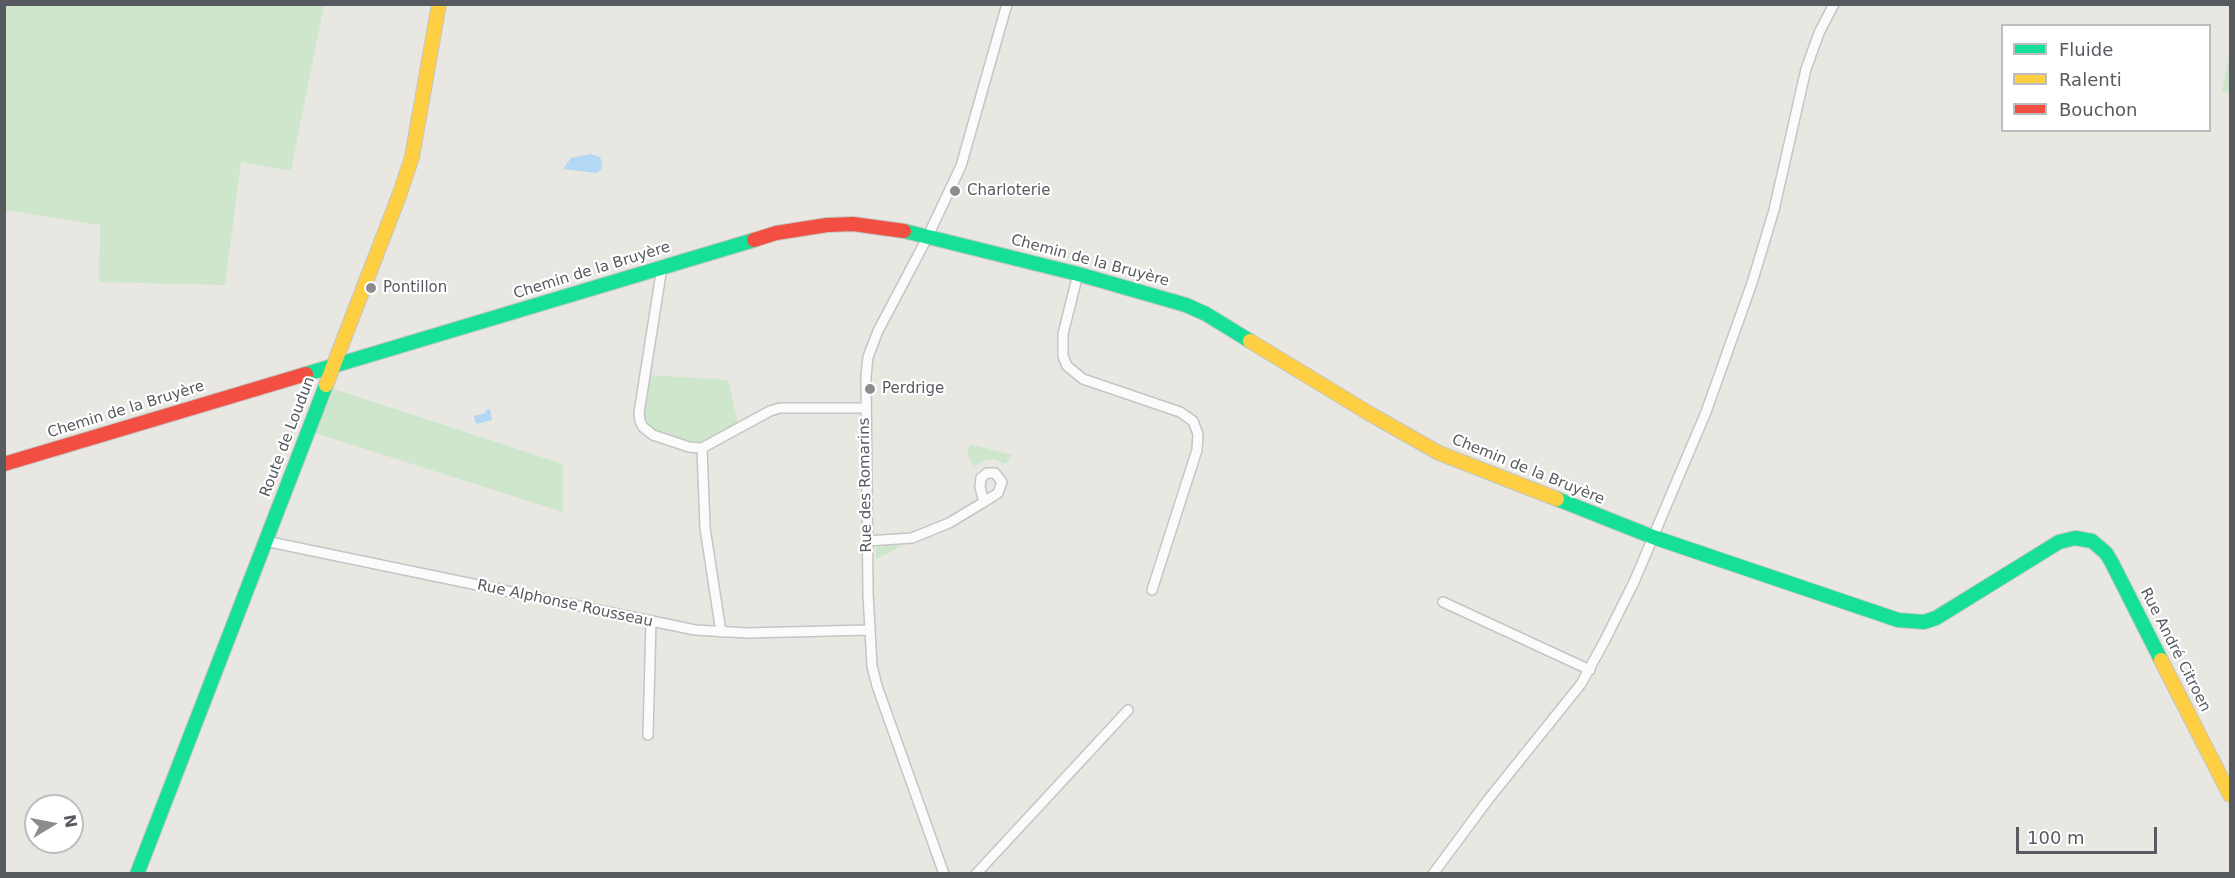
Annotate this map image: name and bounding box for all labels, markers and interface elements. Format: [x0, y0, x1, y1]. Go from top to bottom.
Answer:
legend [2001, 24, 2211, 132]
text: Fluide [2059, 39, 2113, 60]
text: Ralenti [2059, 69, 2122, 90]
text: Bouchon [2059, 99, 2138, 120]
place label: Charloterie [967, 182, 1050, 200]
marker: Charloterie [948, 184, 962, 198]
street label: Chemin de la Bruyère [1009, 231, 1171, 291]
street label: Chemin de la Bruyère [511, 239, 673, 303]
place label: Pontillon [383, 279, 447, 297]
marker: Pontillon [364, 281, 378, 295]
street label: Route de Loudun [257, 374, 319, 500]
street label: Chemin de la Bruyère [45, 378, 207, 442]
place label: Perdrige [882, 380, 944, 398]
marker: Perdrige [863, 382, 877, 396]
street label: Rue des Romarins [856, 417, 876, 553]
street label: Chemin de la Bruyère [1449, 431, 1607, 509]
street label: Rue Alphonse Rousseau [475, 577, 655, 631]
street label: Rue André Citroen [2136, 585, 2214, 715]
north arrow [24, 794, 84, 854]
text: N [60, 813, 81, 829]
scale bar [2019, 815, 2160, 853]
text: 100 m [2027, 827, 2085, 848]

